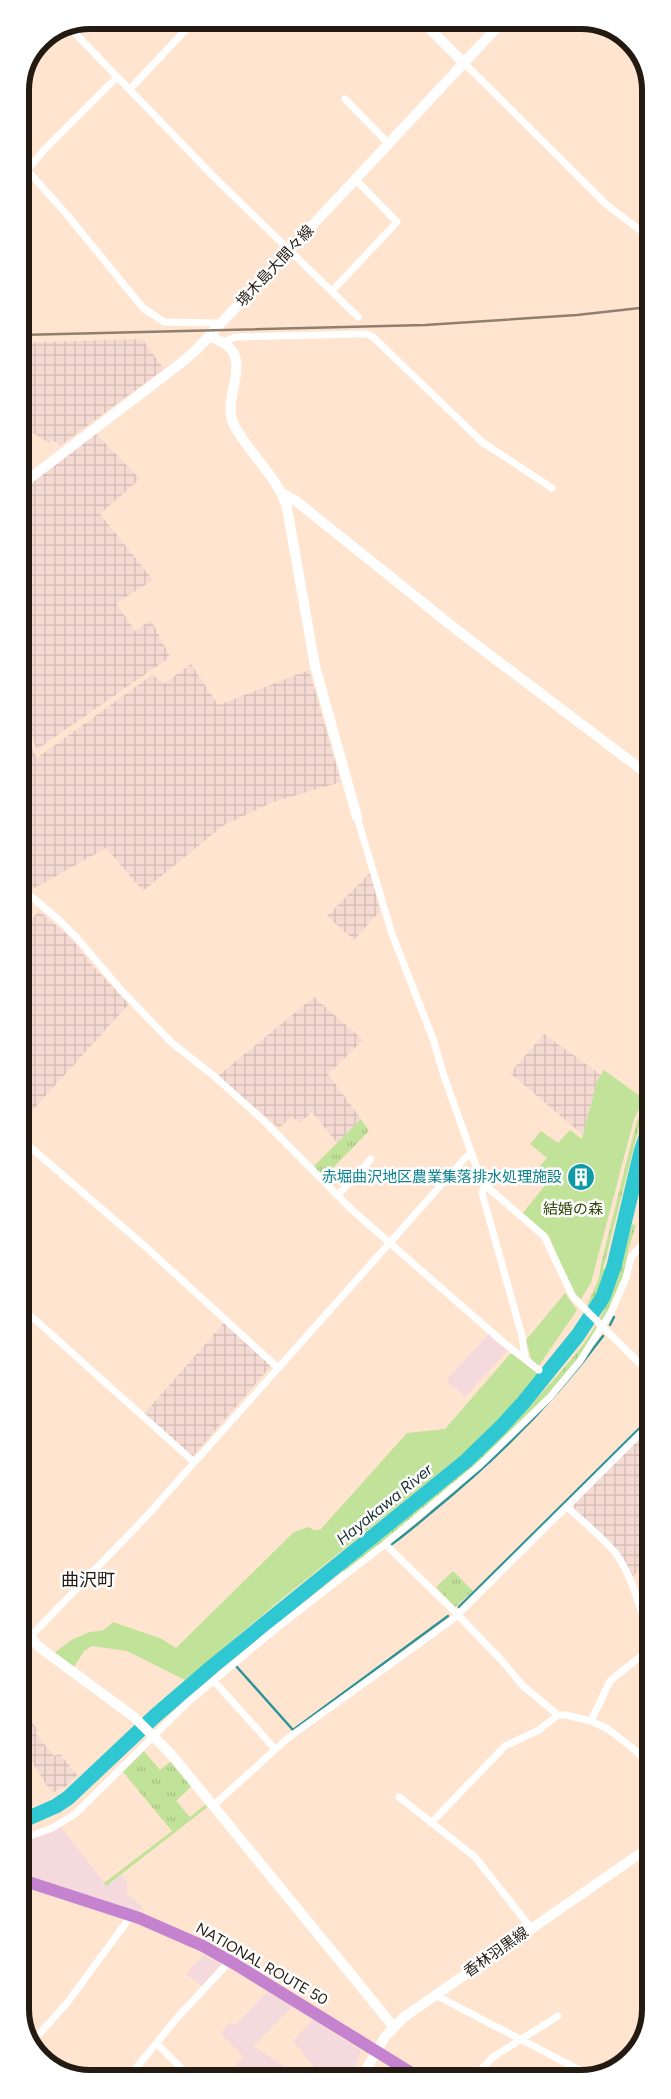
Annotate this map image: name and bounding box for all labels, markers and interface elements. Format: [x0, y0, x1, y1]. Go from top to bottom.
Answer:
street label: 境木島大間々線 [233, 221, 317, 311]
building icon: 赤堀曲沢地区農業集落排水処理施設 [566, 1162, 596, 1192]
place label: 赤堀曲沢地区農業集落排水処理施設 [322, 1168, 562, 1186]
park label: 結婚の森 [543, 1200, 603, 1218]
water label: Hayakawa River [333, 1460, 437, 1549]
district label: 曲沢町 [61, 1569, 115, 1591]
street label: NATIONAL ROUTE 50 [193, 1919, 331, 2009]
street label: 香林羽黒線 [460, 1923, 532, 1981]

